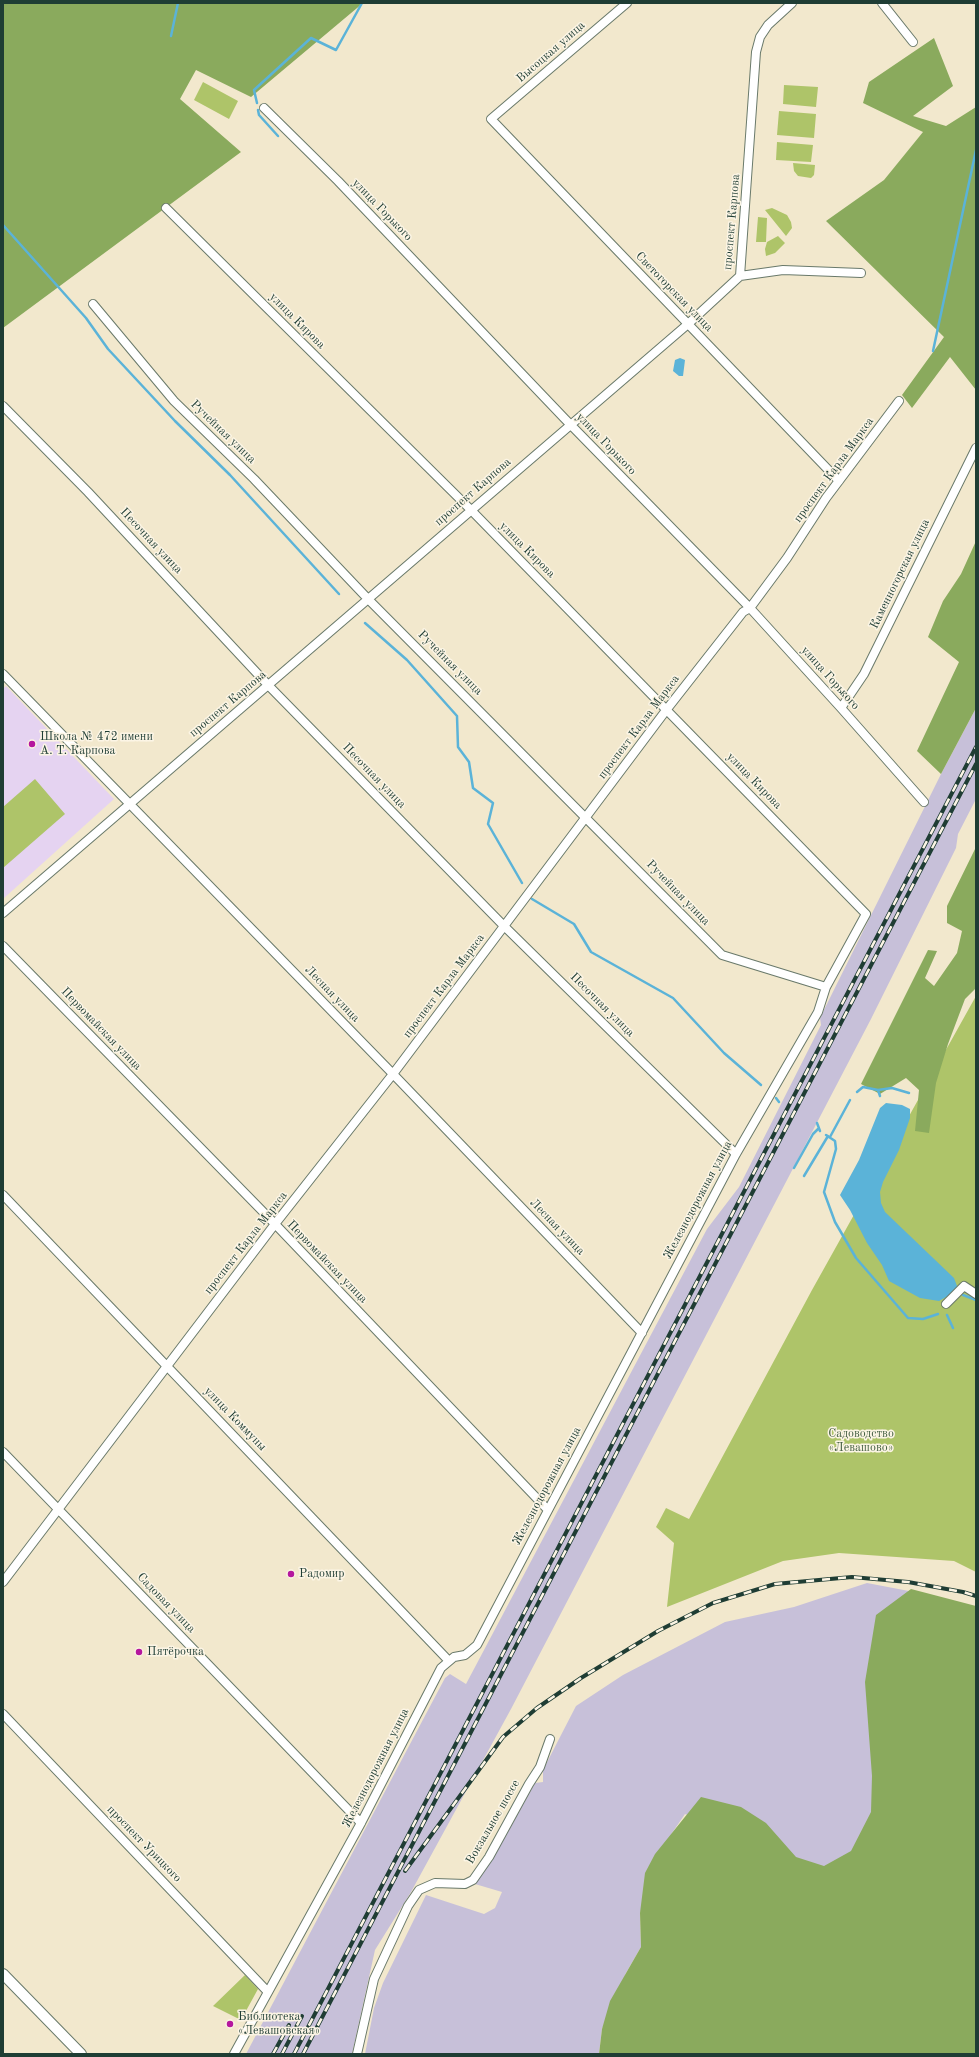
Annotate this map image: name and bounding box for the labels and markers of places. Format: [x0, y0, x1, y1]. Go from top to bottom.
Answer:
place label: Школа № 472 имени А. Т. Карпова [40, 730, 153, 758]
marker: Школа № 472 имени А. Т. Карпова [27, 739, 37, 749]
place label: Радомир [299, 1567, 345, 1581]
marker: Радомир [286, 1569, 296, 1579]
place label: Пятёрочка [147, 1645, 204, 1659]
marker: Пятёрочка [134, 1647, 144, 1657]
place label: Библиотека «Левашовская» [238, 2010, 320, 2038]
marker: Библиотека «Левашовская» [225, 2019, 235, 2029]

